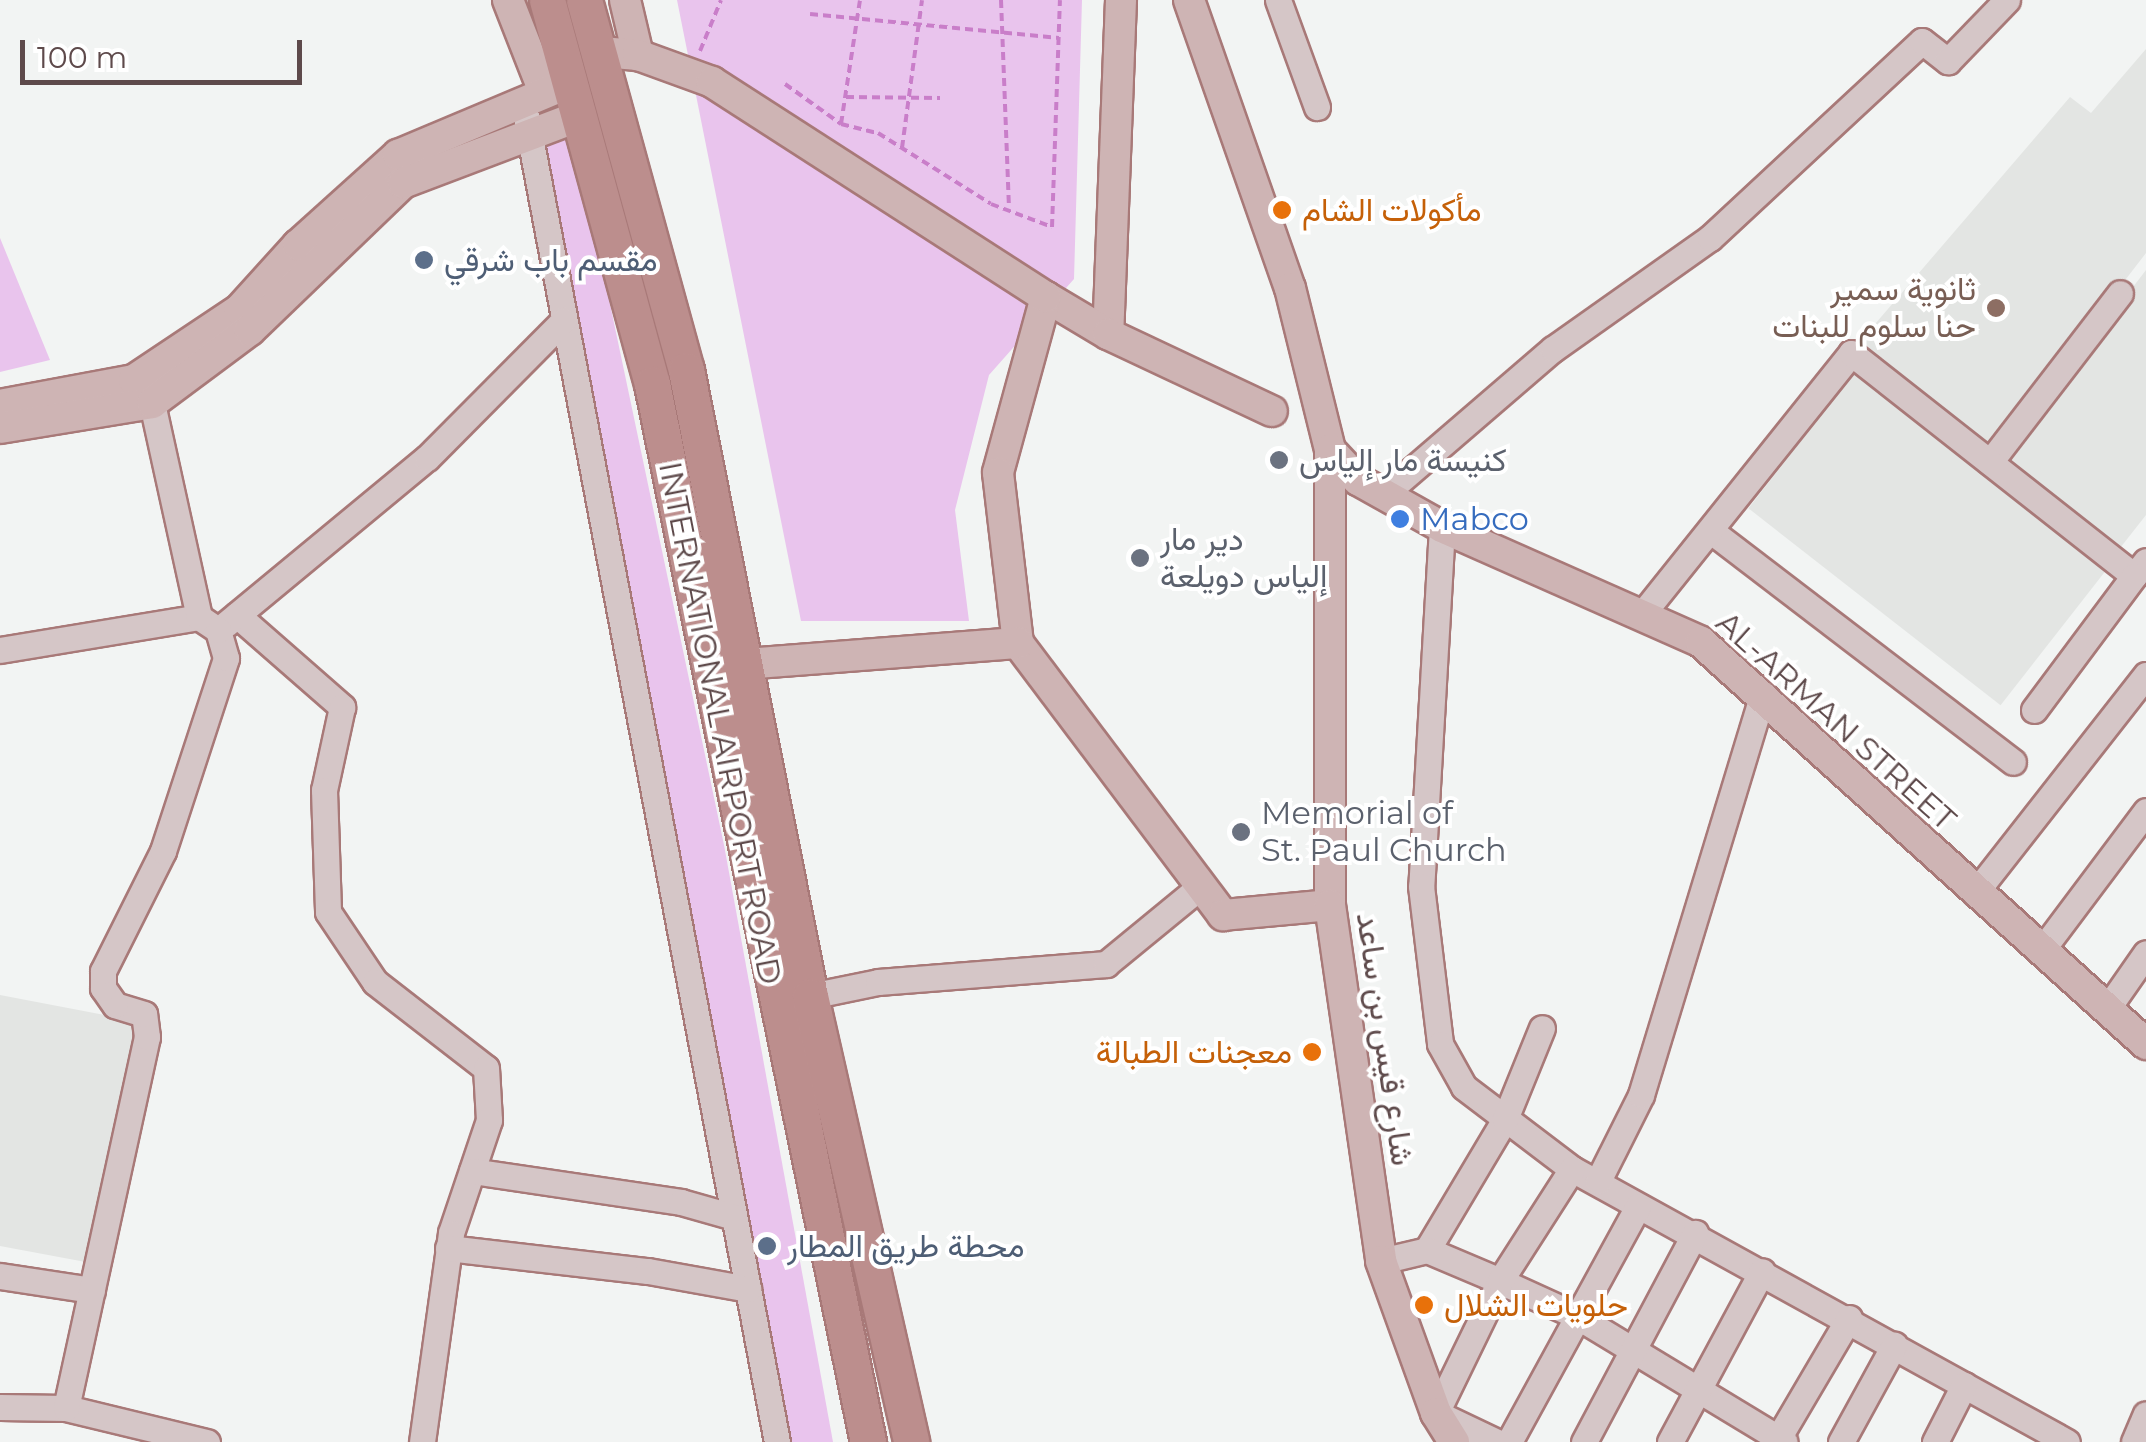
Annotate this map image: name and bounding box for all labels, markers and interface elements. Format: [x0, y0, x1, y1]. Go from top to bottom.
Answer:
scale bar [25, 20, 308, 82]
text: 100 m [37, 39, 127, 76]
place label: مأكولات الشام [1302, 191, 1481, 229]
marker: مأكولات الشام [1271, 199, 1293, 221]
place label: مقسم باب شرقي [444, 241, 658, 279]
marker: مقسم باب شرقي [413, 249, 435, 271]
place label: ثانوية سمير حنا سلوم للبنات [1772, 271, 1976, 346]
marker: ثانوية سمير حنا سلوم للبنات [1985, 297, 2007, 319]
place label: كنيسة مار إلياس [1299, 441, 1507, 479]
marker: كنيسة مار إلياس [1268, 449, 1290, 471]
street label: INTERNATIONAL AIRPORT ROAD [650, 458, 790, 988]
place label: Mabco [1420, 500, 1529, 538]
marker: Mabco [1389, 508, 1411, 530]
place label: دير مار إلياس دويلعة [1160, 521, 1327, 596]
marker: دير مار إلياس دويلعة [1129, 547, 1151, 569]
street label: AL-ARMAN STREET [1708, 603, 1964, 839]
place label: Memorial of St. Paul Church [1261, 795, 1507, 870]
marker: Memorial of St. Paul Church [1230, 821, 1252, 843]
street label: شارع قيس بن ساعد [1348, 910, 1422, 1168]
place label: معجنات الطبالة [1096, 1033, 1292, 1071]
marker: معجنات الطبالة [1301, 1041, 1323, 1063]
place label: محطة طريق المطار [787, 1227, 1025, 1265]
marker: محطة طريق المطار [756, 1235, 778, 1257]
place label: حلويات الشلال [1444, 1286, 1628, 1324]
marker: حلويات الشلال [1413, 1294, 1435, 1316]

